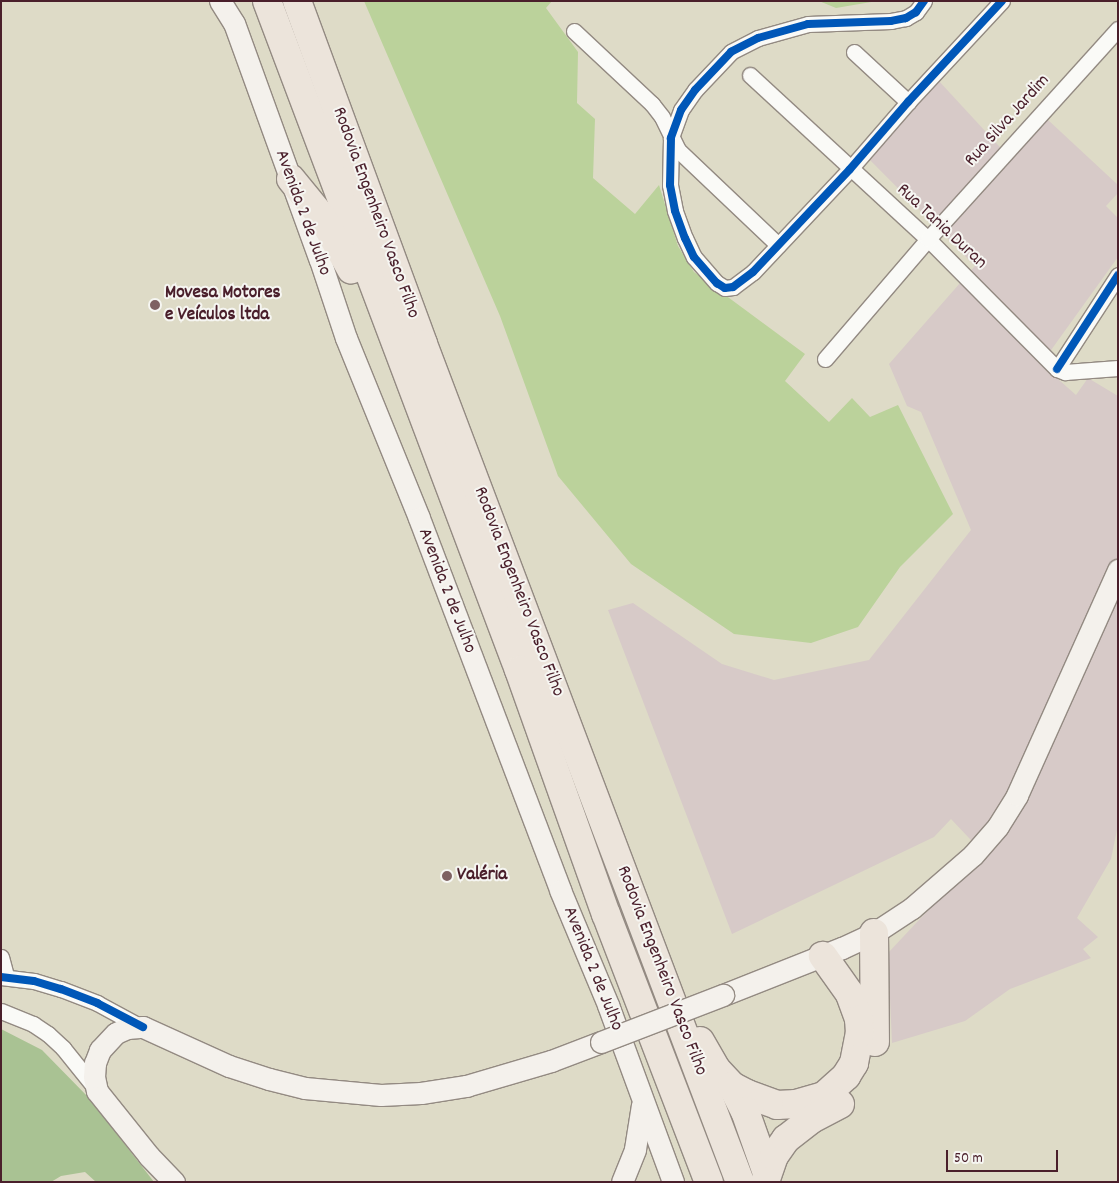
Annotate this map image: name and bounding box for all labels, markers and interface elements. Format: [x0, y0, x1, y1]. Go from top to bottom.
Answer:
street label: Rua Silva Jardim [961, 70, 1055, 172]
street label: Rodovia Engenheiro Vasco Filho [326, 104, 424, 322]
street label: Avenida 2 de Julho [269, 147, 335, 279]
street label: Rua Tania Duran [891, 179, 991, 275]
place label: Movesa Motores e Veículos ltda [165, 283, 281, 327]
marker: Movesa Motores e Veículos ltda [149, 299, 161, 311]
street label: Rodovia Engenheiro Vasco Filho [467, 484, 569, 700]
street label: Avenida 2 de Julho [412, 525, 480, 657]
street label: Rodovia Engenheiro Vasco Filho [610, 863, 712, 1079]
place label: Valéria [457, 865, 507, 887]
marker: Valéria [441, 870, 453, 882]
street label: Avenida 2 de Julho [557, 903, 627, 1035]
scale bar [949, 1140, 1062, 1172]
text: 50 m [954, 1148, 983, 1170]

